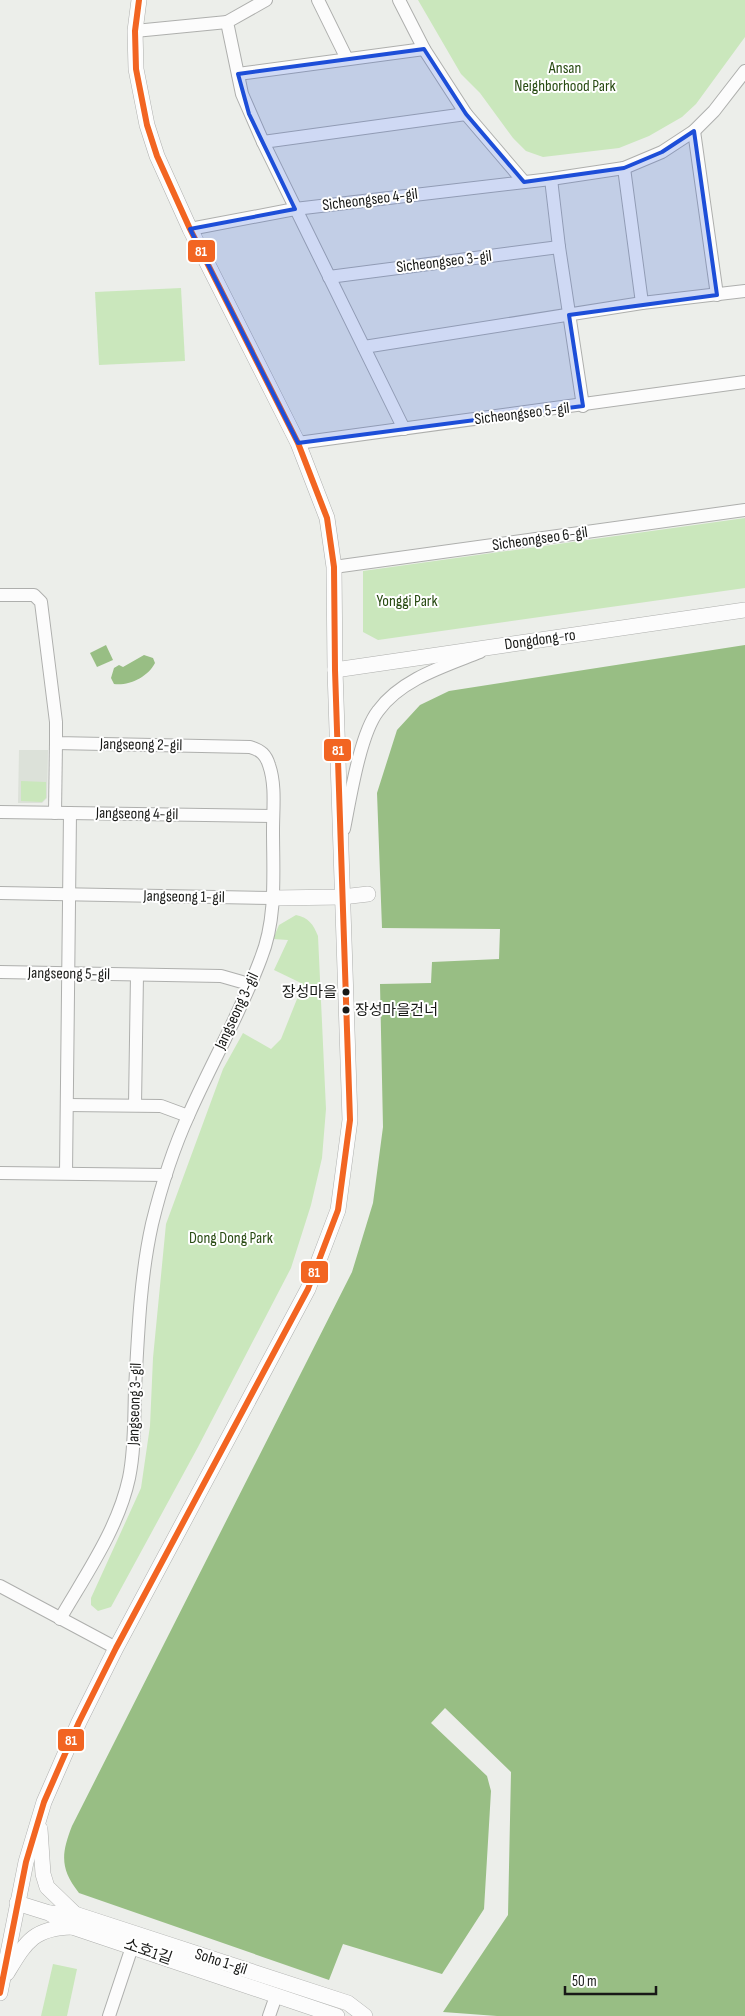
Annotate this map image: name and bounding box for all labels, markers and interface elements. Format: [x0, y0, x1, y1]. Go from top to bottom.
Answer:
park label: Ansan Neighborhood Park [514, 59, 616, 96]
street label: Sicheongseo 4-gil [321, 185, 419, 215]
line badge: 81 [187, 239, 216, 263]
text: 81 [195, 243, 208, 260]
street label: Sicheongseo 3-gil [395, 247, 493, 277]
street label: Sicheongseo 5-gil [473, 399, 571, 429]
street label: Sicheongseo 6-gil [491, 523, 589, 555]
park label: Yonggi Park [376, 592, 438, 611]
street label: Dongdong-ro [503, 626, 577, 654]
street label: Jangseong 2-gil [99, 735, 182, 755]
line badge: 81 [323, 738, 352, 762]
text: 81 [332, 742, 345, 759]
street label: Jangseong 4-gil [95, 804, 178, 824]
street label: Jangseong 1-gil [142, 887, 225, 907]
street label: Jangseong 5-gil [27, 964, 110, 984]
street label: Jangseong 3-gil [211, 970, 263, 1053]
place label: 장성마을 [282, 983, 337, 1002]
marker: 장성마을 [341, 987, 351, 997]
place label: 장성마을건너 [355, 1001, 438, 1020]
marker: 장성마을건너 [341, 1005, 351, 1015]
park label: Dong Dong Park [189, 1229, 273, 1248]
line badge: 81 [300, 1260, 329, 1284]
text: 81 [308, 1264, 321, 1281]
street label: Jangseong 3-gil [124, 1362, 146, 1447]
line badge: 81 [57, 1728, 85, 1752]
text: 81 [65, 1732, 78, 1749]
street label: 소호1길 [121, 1935, 175, 1969]
street label: Soho 1-gil [193, 1945, 249, 1979]
scale bar [565, 1964, 656, 1996]
text: 50 m [572, 1972, 597, 1991]

